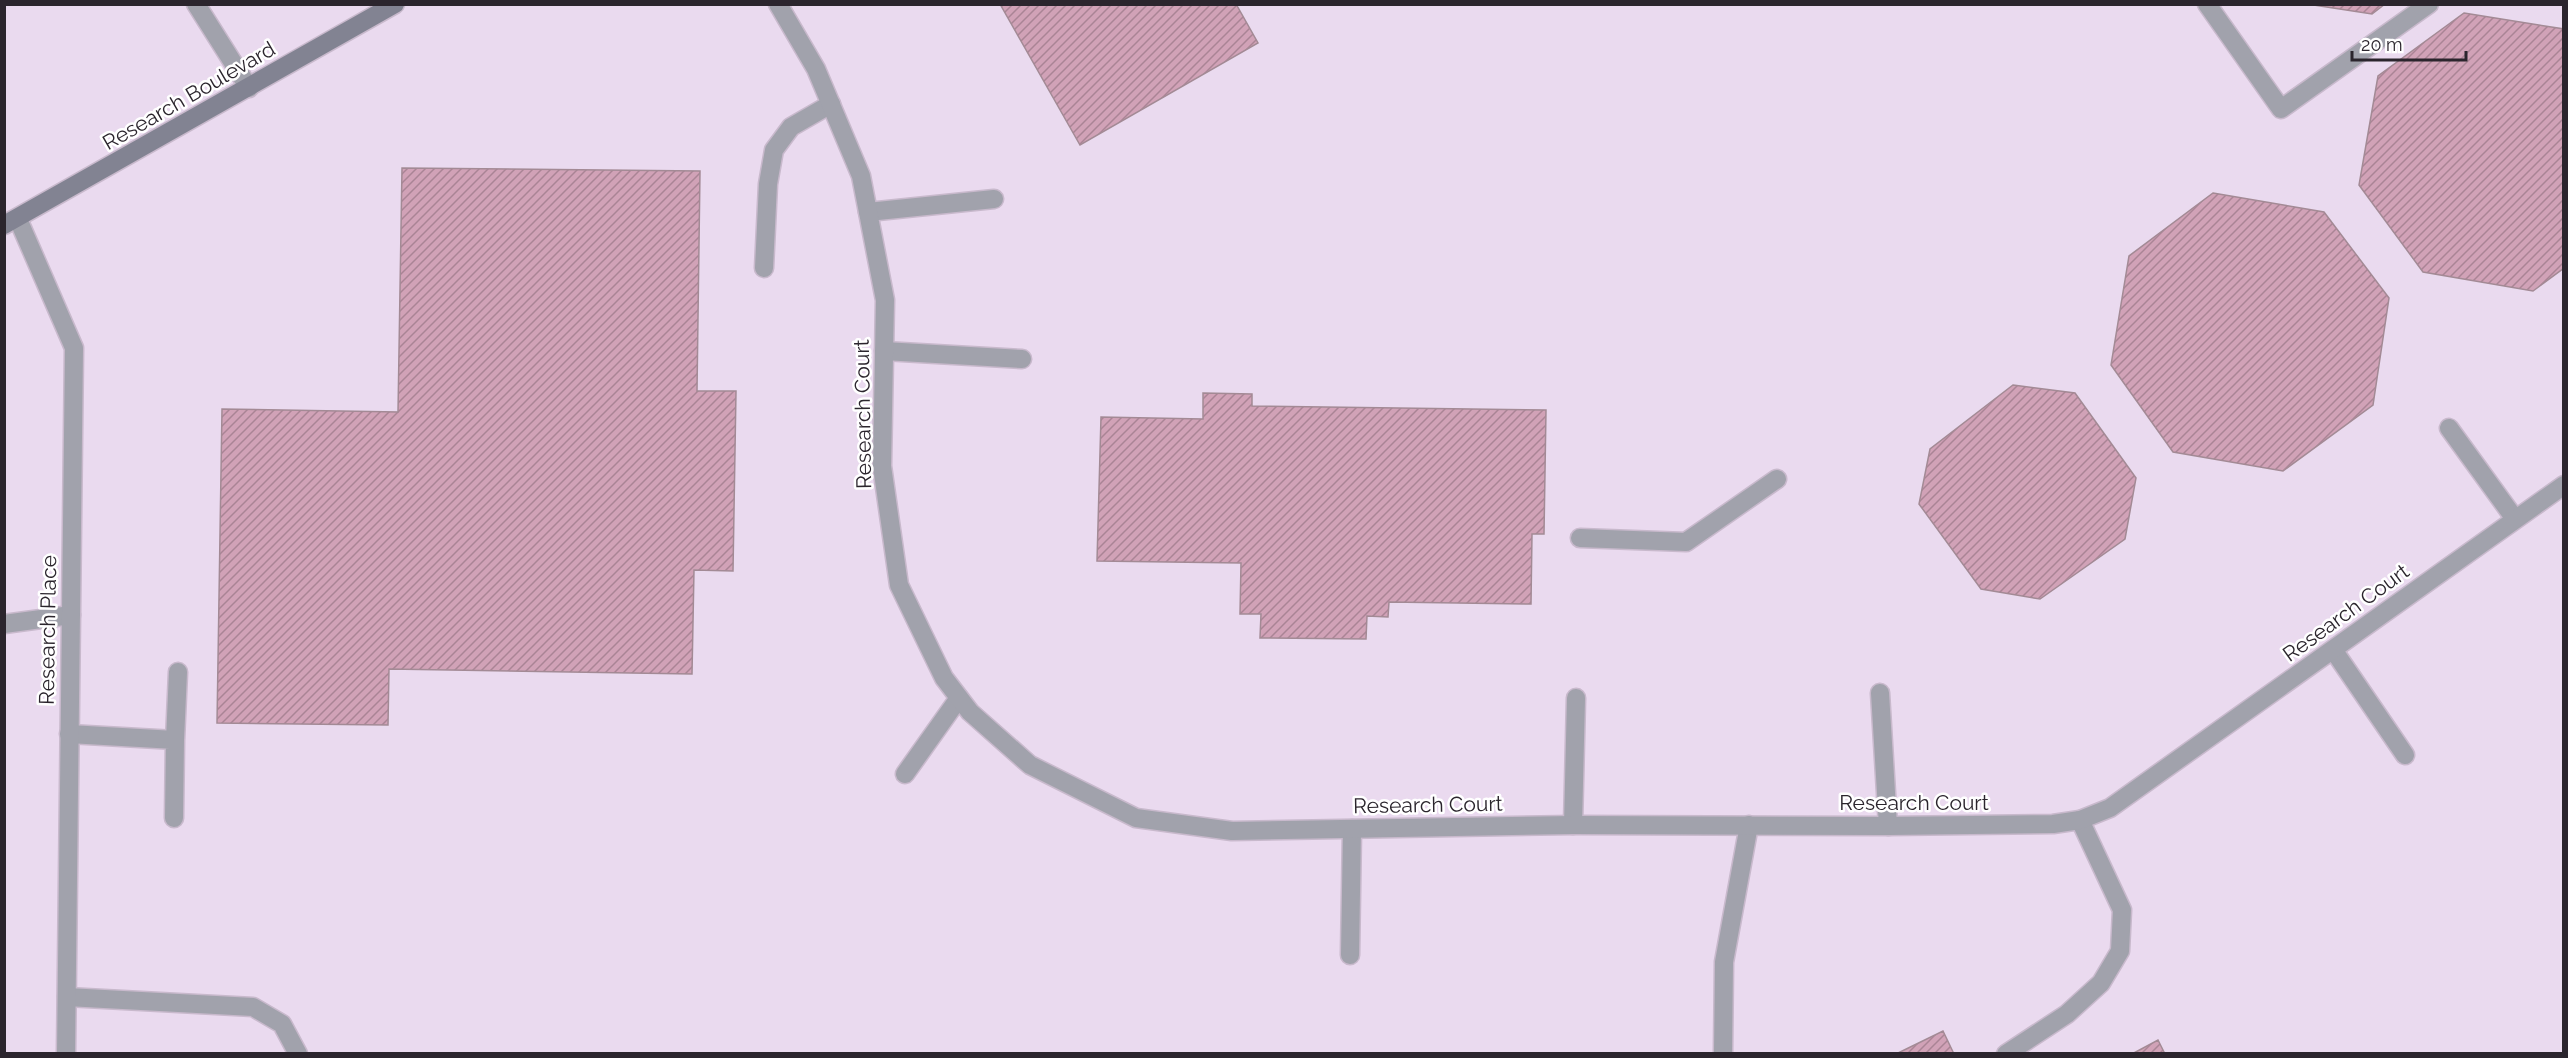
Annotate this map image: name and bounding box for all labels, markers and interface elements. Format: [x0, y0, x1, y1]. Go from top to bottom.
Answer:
scale bar [2352, 24, 2466, 62]
text: 20 m [2361, 34, 2403, 55]
street label: Research Boulevard [98, 36, 279, 155]
street label: Research Court [849, 339, 876, 489]
street label: Research Place [34, 555, 61, 705]
street label: Research Court [2278, 559, 2414, 667]
street label: Research Court [1839, 790, 1989, 815]
street label: Research Court [1353, 791, 1503, 818]

